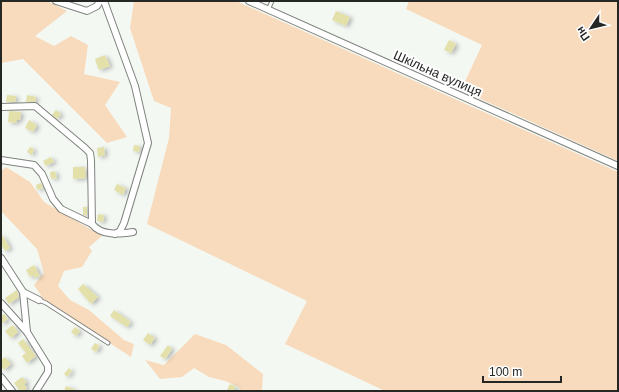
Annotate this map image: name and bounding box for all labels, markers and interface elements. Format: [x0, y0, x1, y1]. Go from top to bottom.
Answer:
north arrow [571, 8, 611, 48]
text: Пн [574, 24, 592, 43]
street label: Шкільна вулиця [391, 47, 484, 100]
scale bar [483, 358, 561, 384]
text: 100 m [489, 365, 522, 379]

